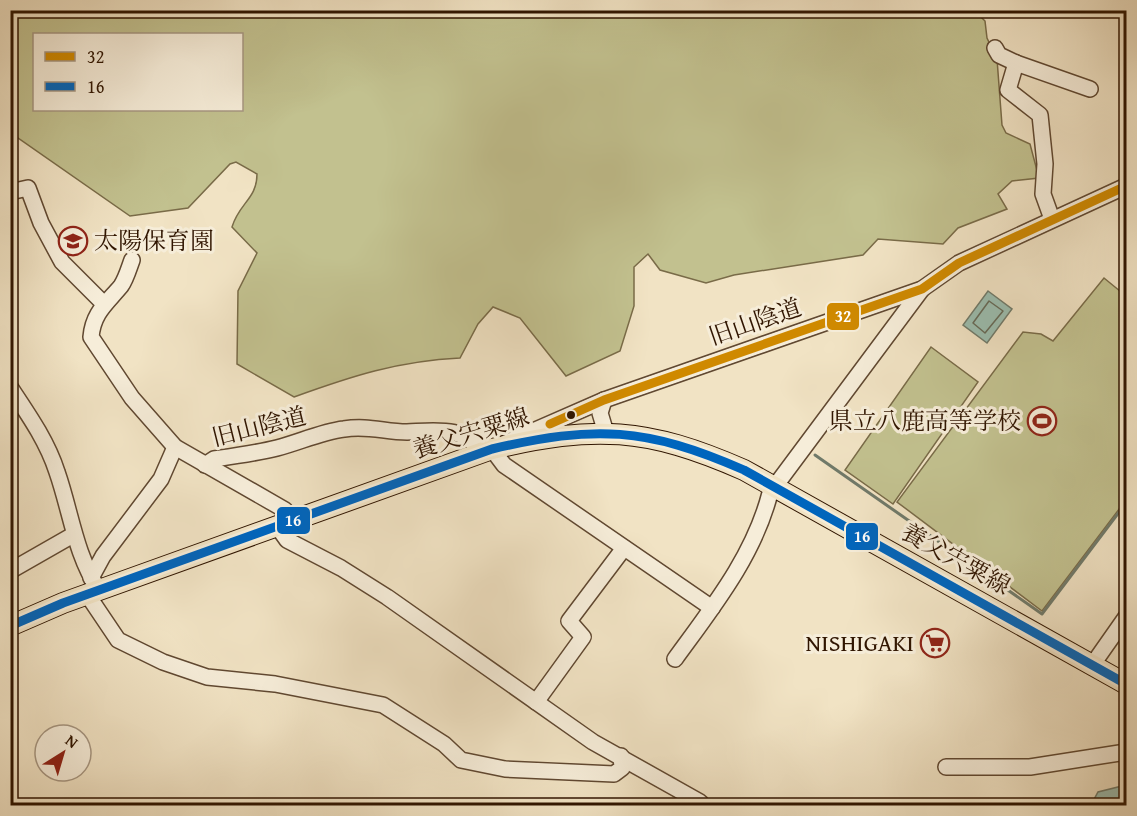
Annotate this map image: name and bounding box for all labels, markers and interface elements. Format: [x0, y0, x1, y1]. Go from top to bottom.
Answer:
legend [33, 33, 243, 111]
text: 32 [87, 43, 104, 70]
text: 16 [87, 73, 104, 100]
place label: 太陽保育園 [94, 223, 214, 258]
school or university icon: 太陽保育園 [57, 225, 89, 257]
street label: 旧山陰道 [704, 289, 806, 354]
line badge: 32 [826, 302, 860, 331]
text: 32 [835, 304, 851, 328]
street label: 旧山陰道 [208, 398, 310, 455]
street label: 養父宍粟線 [408, 398, 533, 467]
place label: 県立八鹿高等学校 [829, 403, 1021, 438]
sports icon: 県立八鹿高等学校 [1026, 405, 1058, 437]
unlabelled marker [565, 409, 577, 421]
line badge: 16 [276, 506, 311, 535]
text: 16 [285, 508, 301, 532]
street label: 養父宍粟線 [895, 514, 1017, 603]
line badge: 16 [845, 522, 879, 551]
text: 16 [854, 524, 870, 548]
place label: NISHIGAKI [806, 625, 914, 660]
supermarket icon: NISHIGAKI [919, 627, 951, 659]
north arrow [33, 723, 93, 783]
text: N [61, 728, 84, 754]

